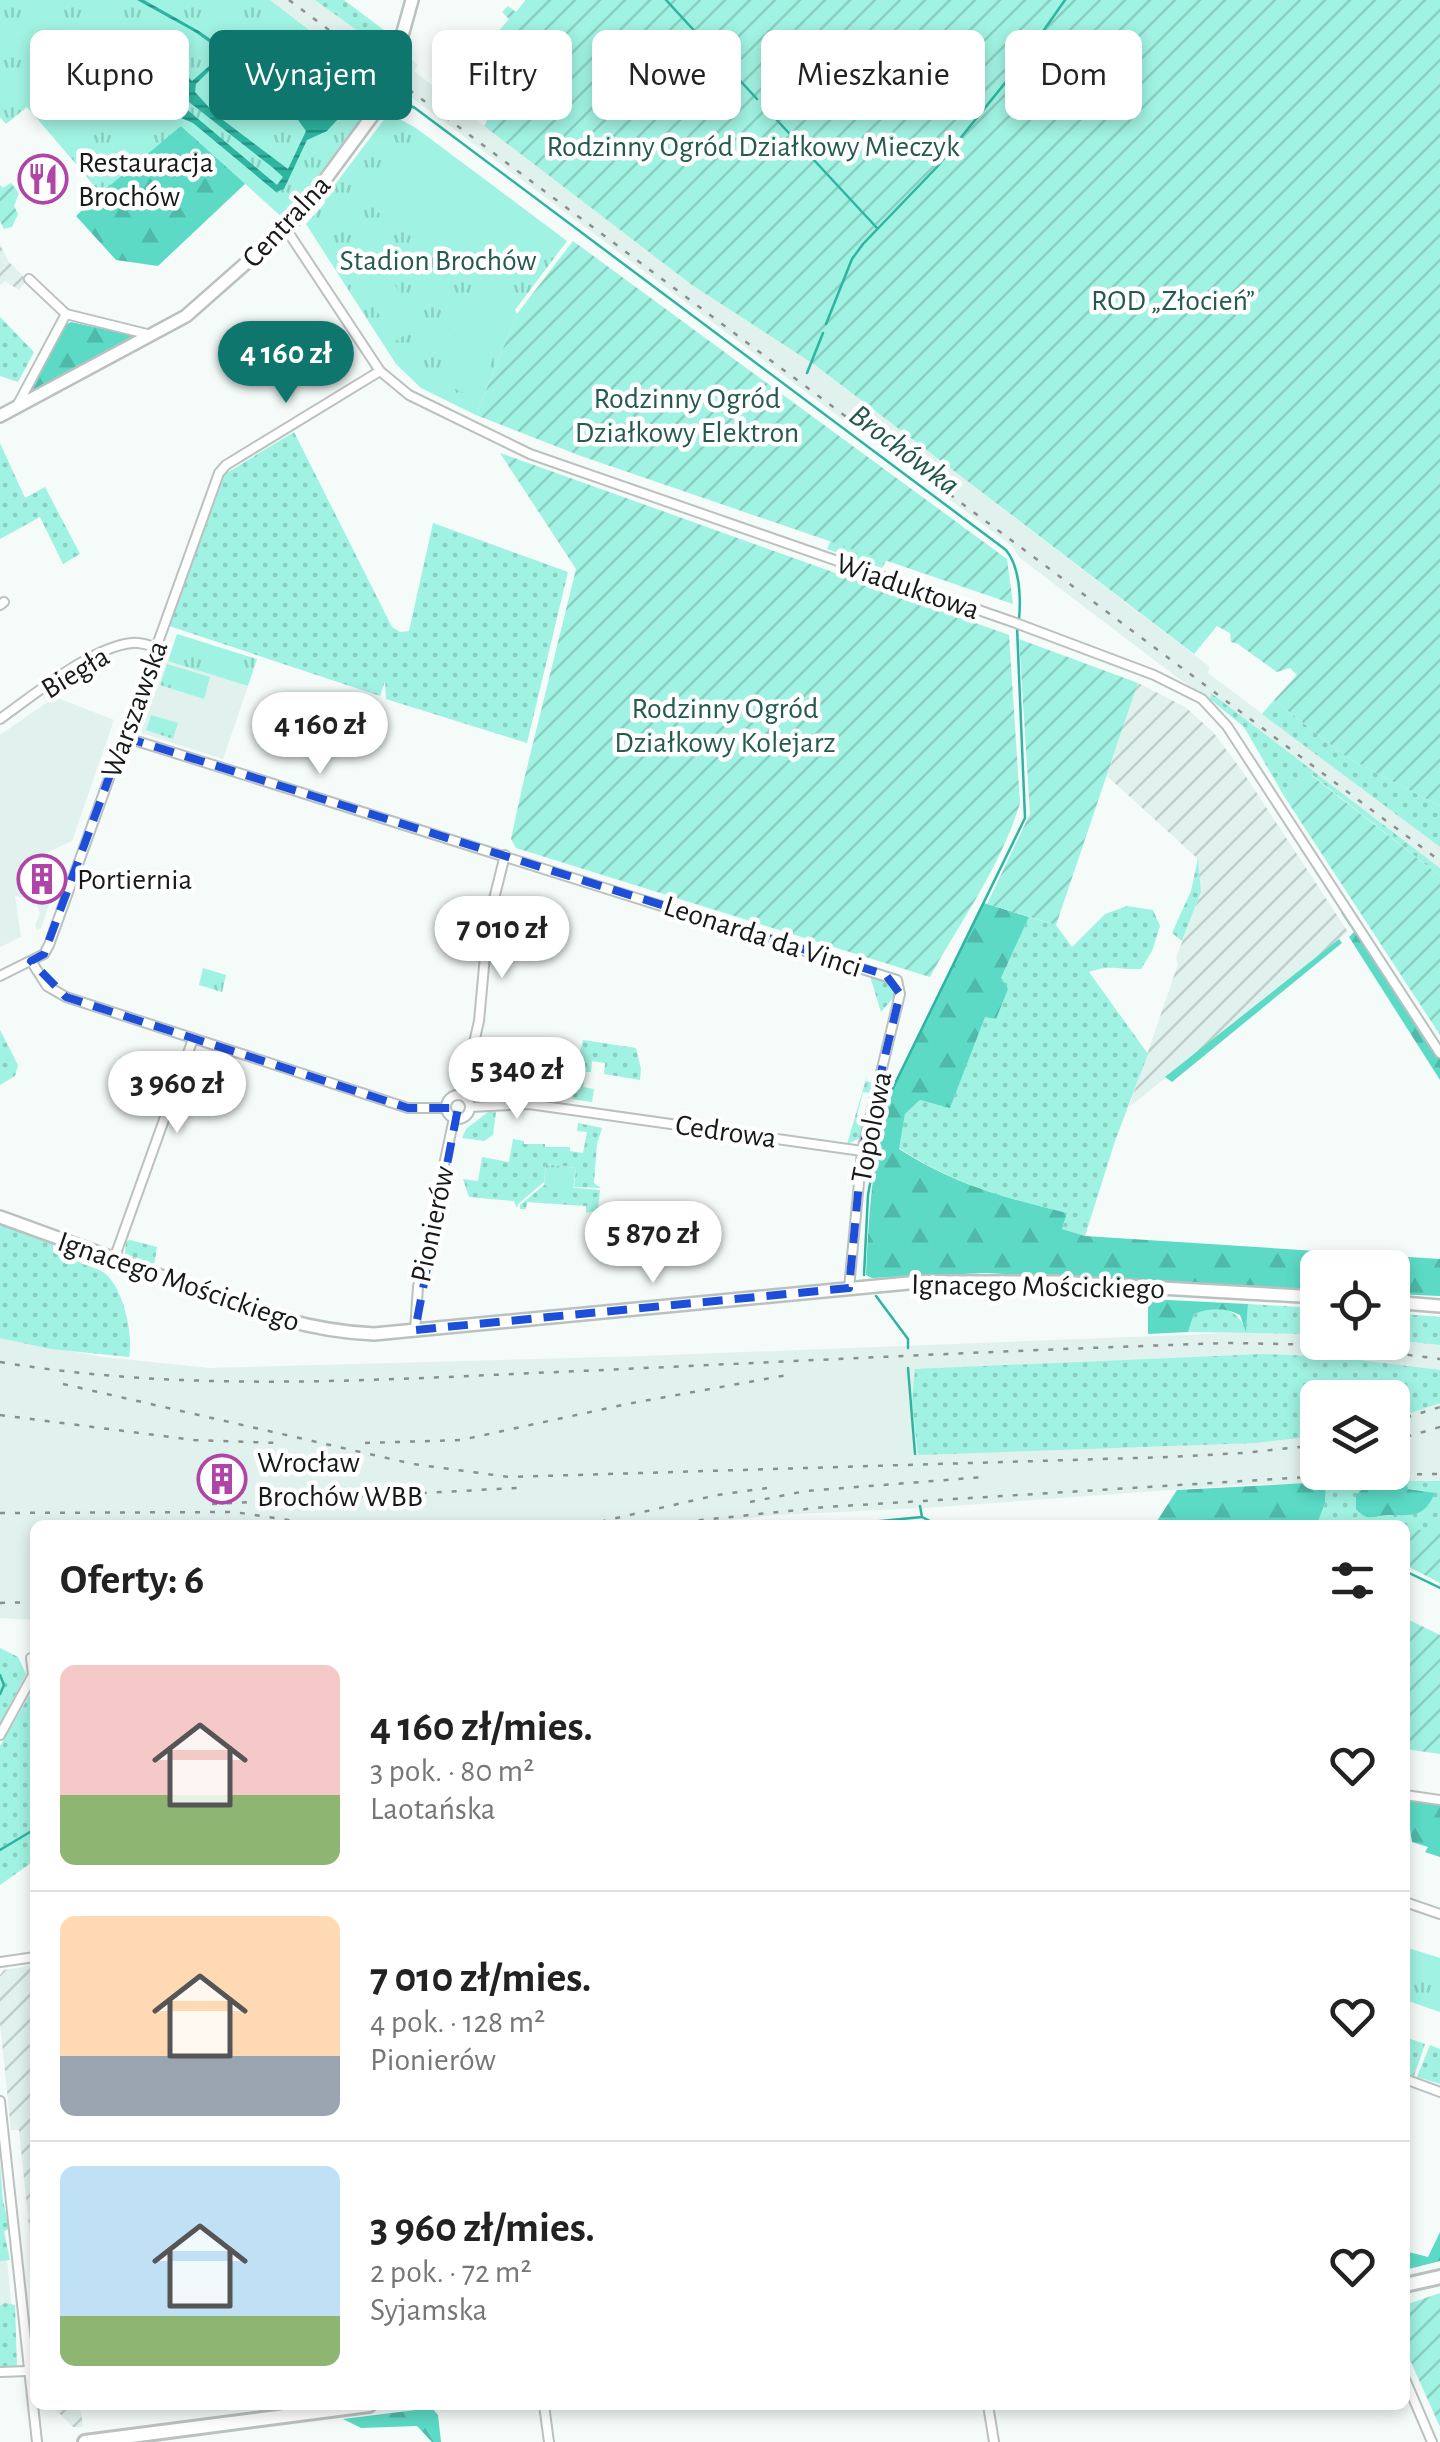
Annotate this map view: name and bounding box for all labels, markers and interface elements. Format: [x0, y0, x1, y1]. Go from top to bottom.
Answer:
chip: Kupno [30, 30, 189, 120]
chip: Wynajem [209, 30, 412, 120]
chip: Filtry [432, 30, 572, 120]
chip: Nowe [592, 30, 741, 120]
chip: Mieszkanie [761, 30, 985, 120]
chip: Dom [1005, 30, 1142, 120]
park label: Rodzinny Ogród Działkowy Mieczyk [546, 132, 960, 162]
place label: Restauracja Brochów [78, 148, 214, 212]
restaurant icon: Restauracja Brochów [17, 153, 69, 205]
street label: Centralna [237, 170, 337, 274]
park label: Stadion Brochów [339, 246, 537, 276]
park label: ROD „Złocień” [1091, 286, 1255, 316]
pin: 4 160 zł [183, 321, 389, 406]
text: 4 160 zł [240, 337, 332, 369]
park label: Rodzinny Ogród Działkowy Elektron [575, 384, 799, 448]
water label: Brochówka [843, 398, 965, 501]
street label: Wiaduktowa [832, 548, 983, 625]
street label: Warszawska [96, 637, 174, 782]
street label: Biegła [36, 641, 115, 705]
pin: 4 160 zł [217, 692, 423, 777]
park label: Rodzinny Ogród Działkowy Kolejarz [614, 694, 836, 758]
text: 4 160 zł [274, 708, 366, 740]
building icon: Portiernia [16, 853, 68, 905]
place label: Portiernia [77, 865, 192, 895]
street label: Leonarda da Vinci [660, 891, 865, 983]
pin: 7 010 zł [399, 896, 605, 981]
text: 7 010 zł [456, 912, 548, 944]
pin: 5 340 zł [414, 1037, 620, 1122]
pin: 3 960 zł [74, 1051, 280, 1136]
text: 5 340 zł [471, 1053, 563, 1085]
text: 3 960 zł [130, 1067, 224, 1099]
street label: Topolowa [846, 1069, 897, 1185]
street label: Cedrowa [673, 1110, 778, 1154]
street label: Pionierów [406, 1163, 460, 1285]
pin: 5 870 zł [550, 1201, 756, 1286]
text: 5 870 zł [607, 1217, 699, 1249]
street label: Ignacego Mościckiego [54, 1226, 303, 1337]
map controls [1300, 1250, 1410, 1490]
button: locate [1300, 1250, 1410, 1360]
street label: Ignacego Mościckiego [911, 1270, 1165, 1304]
button: layers [1300, 1380, 1410, 1490]
place label: Wrocław Brochów WBB [257, 1448, 423, 1512]
building icon: Wrocław Brochów WBB [196, 1453, 248, 1505]
icon: filters [1325, 1553, 1380, 1608]
text: Oferty: 6 [60, 1559, 204, 1601]
icon: home [140, 1705, 260, 1825]
text: 4 160 zł/mies. [370, 1706, 593, 1748]
icon: heart [1325, 1738, 1380, 1793]
text: 3 pok. · 80 m² [370, 1755, 534, 1787]
text: Laotańska [370, 1793, 496, 1825]
icon: home [140, 1956, 260, 2076]
text: 7 010 zł/mies. [370, 1957, 591, 1999]
icon: heart [1325, 1989, 1380, 2044]
text: 4 pok. · 128 m² [370, 2006, 545, 2038]
text: Pionierów [370, 2044, 496, 2076]
icon: home [140, 2206, 260, 2326]
text: 3 960 zł/mies. [370, 2207, 595, 2249]
icon: heart [1325, 2239, 1380, 2294]
text: 2 pok. · 72 m² [370, 2256, 532, 2288]
text: Syjamska [370, 2294, 487, 2326]

